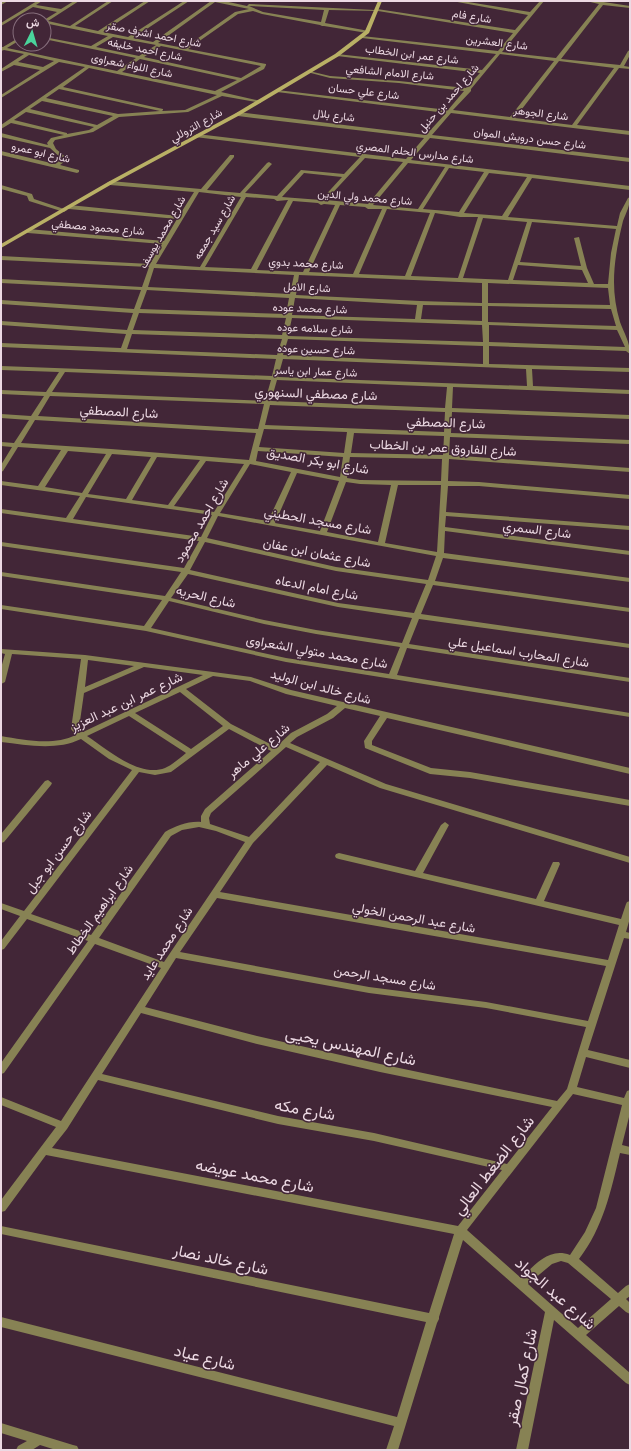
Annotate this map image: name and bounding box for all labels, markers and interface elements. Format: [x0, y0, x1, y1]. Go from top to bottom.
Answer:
street label: شارع فام [451, 6, 493, 27]
north arrow [12, 12, 52, 52]
text: ش [26, 14, 40, 30]
street label: شارع احمد اشرف صقر [104, 18, 203, 51]
street label: شارع العشرين [465, 31, 529, 54]
street label: شارع احمد خليفه [106, 34, 184, 65]
street label: شارع عمر ابن الخطاب [364, 41, 460, 68]
street label: شارع اللواء شعراوى [90, 50, 174, 81]
street label: شارع الامام الشافعي [345, 61, 435, 86]
street label: شارع احمد بن حنبل [414, 61, 483, 136]
street label: شارع علي حسان [327, 80, 401, 105]
street label: شارع الجوهر [512, 103, 569, 124]
street label: شارع التروللي [167, 105, 226, 148]
street label: شارع بلال [312, 105, 356, 126]
street label: شارع حسن درويش الموان [473, 124, 587, 153]
street label: شارع ابو عمرو [10, 138, 72, 167]
street label: شارع مدارس الحلم المصري [355, 138, 475, 169]
street label: شارع محمد ولي الدين [317, 186, 413, 211]
street label: شارع سيد جمعه [190, 192, 239, 262]
street label: شارع محمد يوسف [136, 193, 189, 271]
street label: شارع محمود مصطفي [51, 216, 145, 241]
street label: شارع محمد بدوي [268, 254, 344, 275]
street label: شارع الامل [283, 279, 331, 296]
street label: شارع محمد عوده [272, 300, 348, 317]
street label: شارع سلامه عوده [277, 320, 353, 337]
street label: شارع حسين عوده [277, 341, 356, 358]
street label: شارع عمار ابن ياسر [273, 363, 358, 380]
street label: شارع مصطفي السنهوري [254, 383, 378, 406]
street label: شارع المصطفي [79, 401, 159, 424]
street label: شارع المصطفي [406, 413, 486, 434]
street label: شارع الفاروق عمر بن الخطاب [369, 435, 517, 461]
street label: شارع ابو بكر الصديق [265, 443, 370, 479]
street label: شارع احمد محمود [170, 475, 233, 566]
street label: شارع مسجد الحطيني [263, 503, 373, 540]
street label: شارع السمري [501, 517, 572, 544]
street label: شارع عثمان ابن عفان [261, 534, 372, 572]
street label: شارع امام الدعاه [274, 571, 360, 605]
street label: شارع الحريه [174, 581, 238, 613]
street label: شارع محمد متولي الشعراوى [244, 631, 389, 674]
street label: شارع المحارب اسماعيل علي [447, 632, 590, 673]
street label: شارع خالد ابن الوليد [268, 665, 373, 709]
street label: شارع عمر ابن عبد العزيز [66, 668, 186, 736]
street label: شارع علي ماهر [223, 719, 294, 784]
street label: شارع حسن ابو جبل [21, 806, 96, 897]
street label: شارع ابراهيم الخطاط [62, 861, 138, 958]
street label: شارع عبد الرحمن الخولي [351, 898, 477, 939]
street label: شارع محمد عايد [136, 903, 197, 984]
street label: شارع مسجد الرحمن [333, 961, 437, 995]
street label: شارع المهندس يحيى [283, 1022, 418, 1072]
street label: شارع مكه [273, 1094, 337, 1126]
street label: شارع الضغط العالي [448, 1111, 541, 1221]
street label: شارع محمد عويضه [194, 1154, 316, 1198]
street label: شارع خالد نصار [170, 1239, 270, 1281]
street label: شارع عبد الجواد [510, 1252, 601, 1335]
street label: شارع كمال صقر [501, 1327, 543, 1429]
street label: شارع عياد [172, 1340, 238, 1376]

